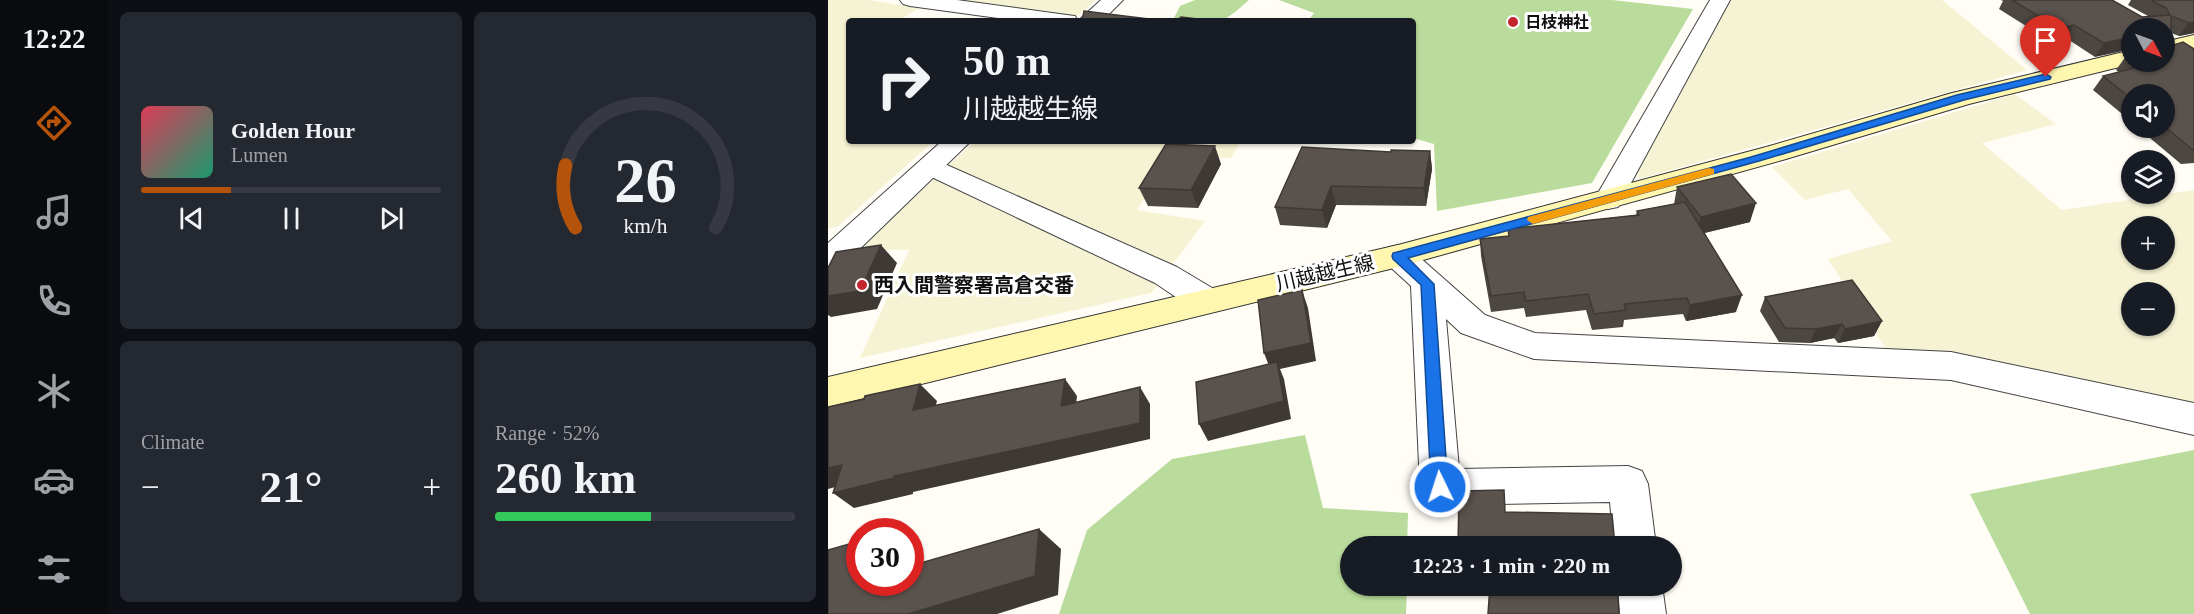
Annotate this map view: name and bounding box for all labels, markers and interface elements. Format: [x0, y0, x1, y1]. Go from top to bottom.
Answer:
place label: 日枝神社 [1525, 13, 1589, 31]
marker: 日枝神社 [1506, 15, 1520, 29]
pin [2020, 15, 2071, 77]
north arrow [2121, 18, 2175, 72]
map controls [2121, 18, 2175, 336]
text: 12:22 [23, 24, 86, 54]
icon: arrive [2029, 24, 2062, 57]
text: 50 m [963, 38, 1051, 84]
icon: right [864, 42, 942, 120]
button: sound [2121, 84, 2175, 138]
text: 川越越生線 [963, 94, 1098, 124]
icon: directions [33, 102, 75, 144]
text: Golden Hour [231, 118, 355, 143]
text: Lumen [231, 144, 288, 166]
text: 26 [614, 146, 676, 215]
button: layers [2121, 150, 2175, 204]
icon: music [33, 191, 75, 233]
icon: previous [175, 202, 208, 235]
icon: pause [275, 202, 308, 235]
icon: next [375, 202, 408, 235]
text: km/h [623, 214, 667, 238]
button: + [2121, 216, 2175, 270]
street label: 川越越生線 [1274, 251, 1376, 295]
place label: 西入間警察署高倉交番 [874, 274, 1074, 296]
marker: 西入間警察署高倉交番 [855, 278, 869, 292]
icon: phone [33, 280, 75, 322]
button: − [2121, 282, 2175, 336]
icon: climate [33, 370, 75, 412]
text: Range · 52% [495, 422, 599, 444]
text: Climate [141, 431, 204, 453]
text: 260 km [495, 453, 636, 503]
position arrow [1408, 455, 1472, 519]
icon: car [33, 459, 75, 501]
text: 21° [260, 462, 323, 512]
text: − [141, 469, 160, 505]
text: + [422, 469, 441, 505]
speed limit sign: 30 [846, 518, 924, 596]
icon: filters [33, 548, 75, 590]
text: 12:23 · 1 min · 220 m [1412, 553, 1610, 578]

